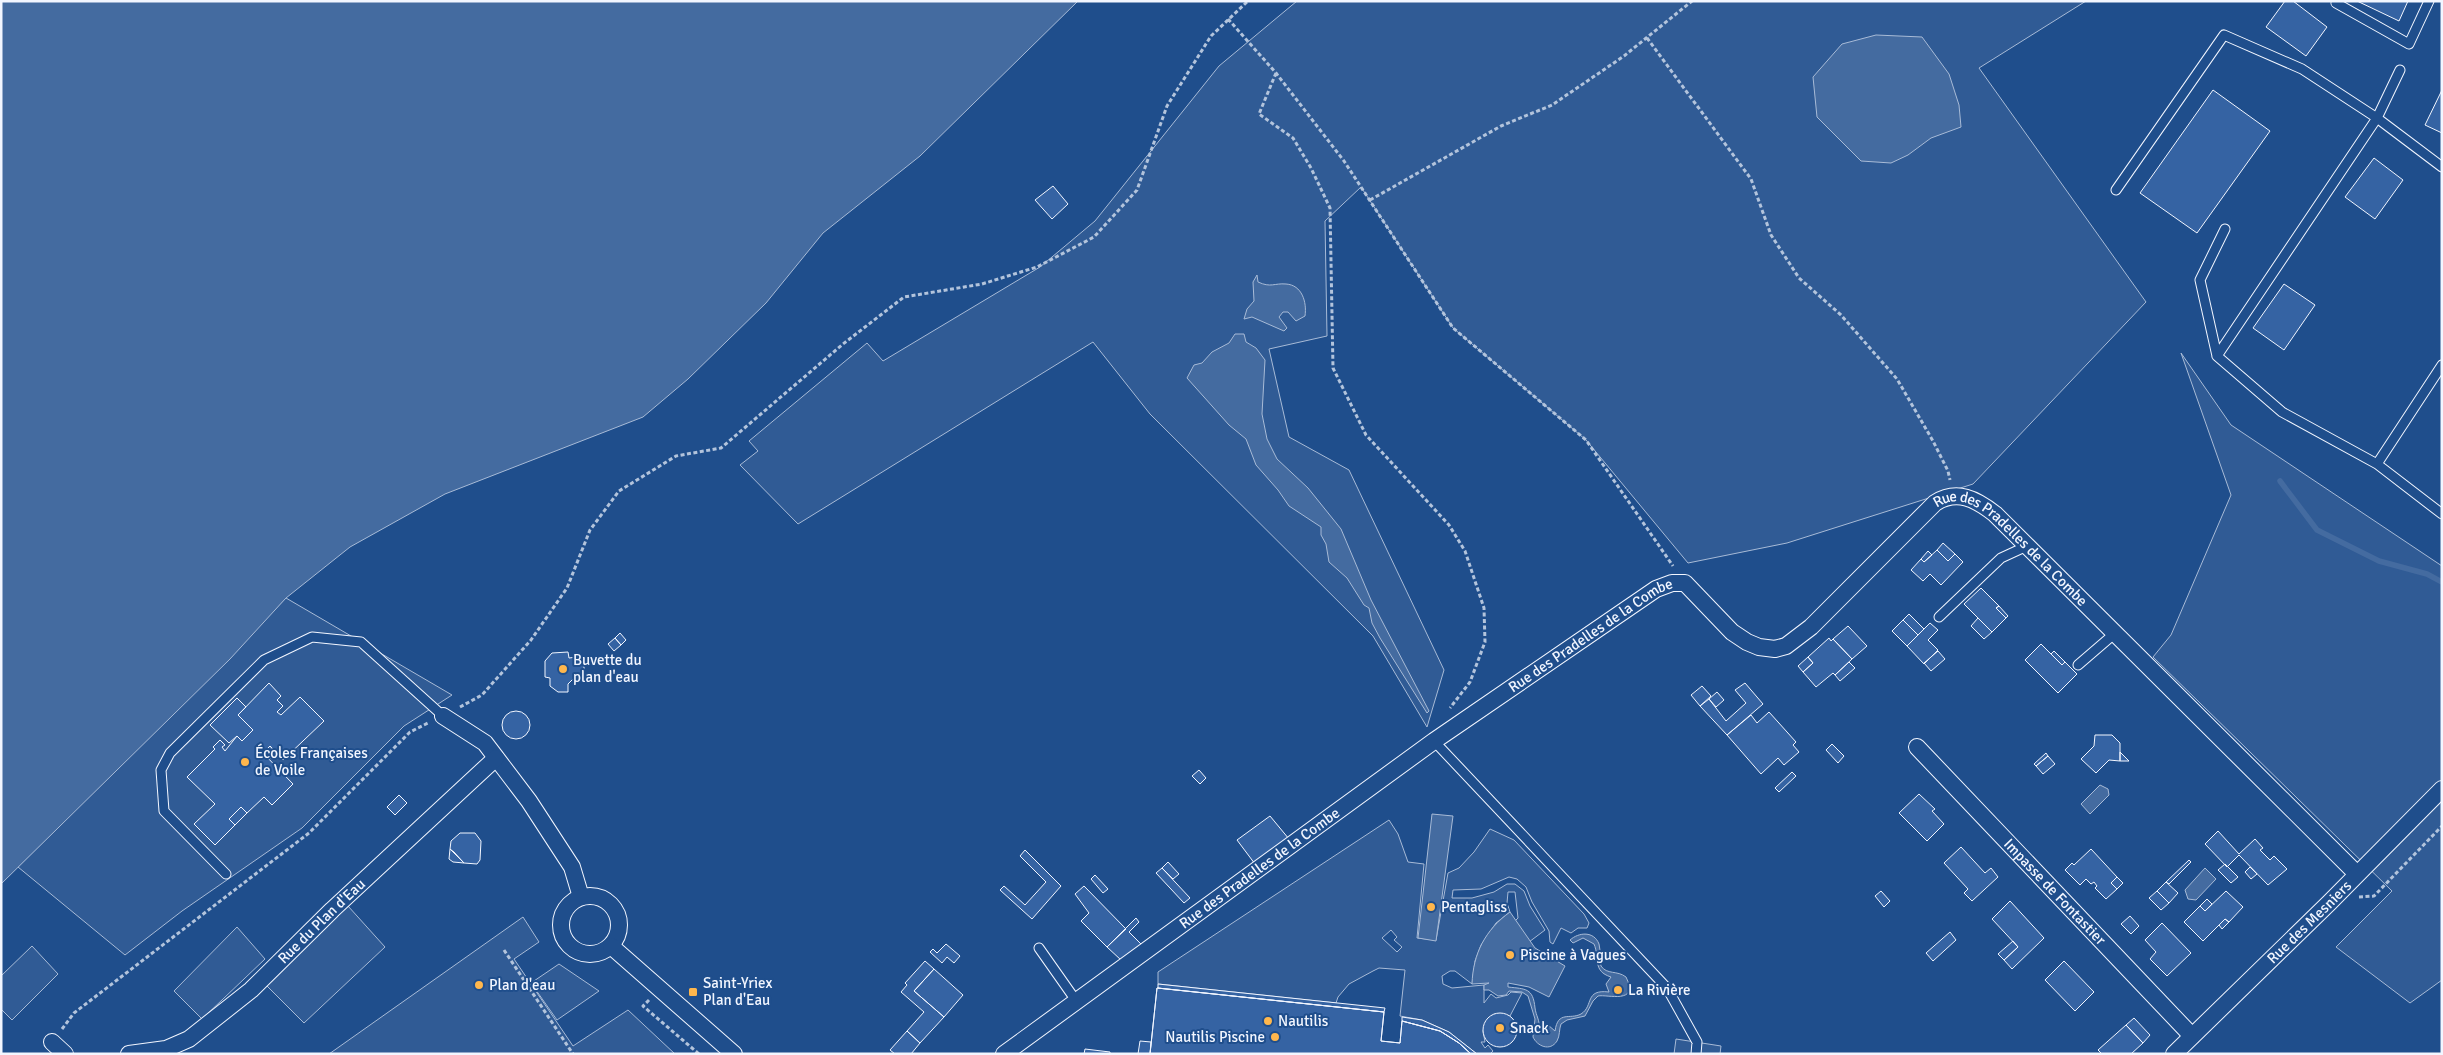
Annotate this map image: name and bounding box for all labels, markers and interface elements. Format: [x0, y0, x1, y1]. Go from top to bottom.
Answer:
street label: Rue des Pradelles de la Combe [1930, 487, 2091, 610]
street label: Rue des Pradelles de la Combe [1505, 575, 1675, 696]
place label: Buvette du plan d'eau [573, 651, 642, 686]
marker: Buvette du plan d'eau [557, 663, 569, 675]
place label: Écoles Françaises de Voile [255, 743, 368, 779]
marker: Écoles Françaises de Voile [239, 756, 251, 768]
street label: Rue des Pradelles de la Combe [1176, 804, 1343, 932]
street label: Impasse de Fontastier [2000, 835, 2110, 949]
street label: Rue du Plan d'Eau [274, 875, 369, 967]
street label: Rue des Mesniers [2263, 876, 2356, 967]
place label: Pentagliss [1441, 898, 1507, 916]
marker: Pentagliss [1425, 901, 1437, 913]
place label: Piscine à Vagues [1520, 946, 1626, 964]
marker: Piscine à Vagues [1504, 949, 1516, 961]
place label: Saint-Yriex Plan d'Eau [703, 974, 772, 1009]
place label: Plan d'eau [489, 976, 555, 994]
marker: Plan d'eau [473, 979, 485, 991]
place label: La Rivière [1628, 981, 1690, 999]
marker: La Rivière [1612, 984, 1624, 996]
marker: Saint-Yriex Plan d'Eau [687, 986, 699, 998]
place label: Nautilis [1278, 1012, 1329, 1030]
marker: Nautilis [1262, 1015, 1274, 1027]
place label: Snack [1510, 1019, 1549, 1037]
marker: Snack [1494, 1022, 1506, 1034]
place label: Nautilis Piscine [1165, 1028, 1265, 1046]
marker: Nautilis Piscine [1269, 1031, 1281, 1043]

